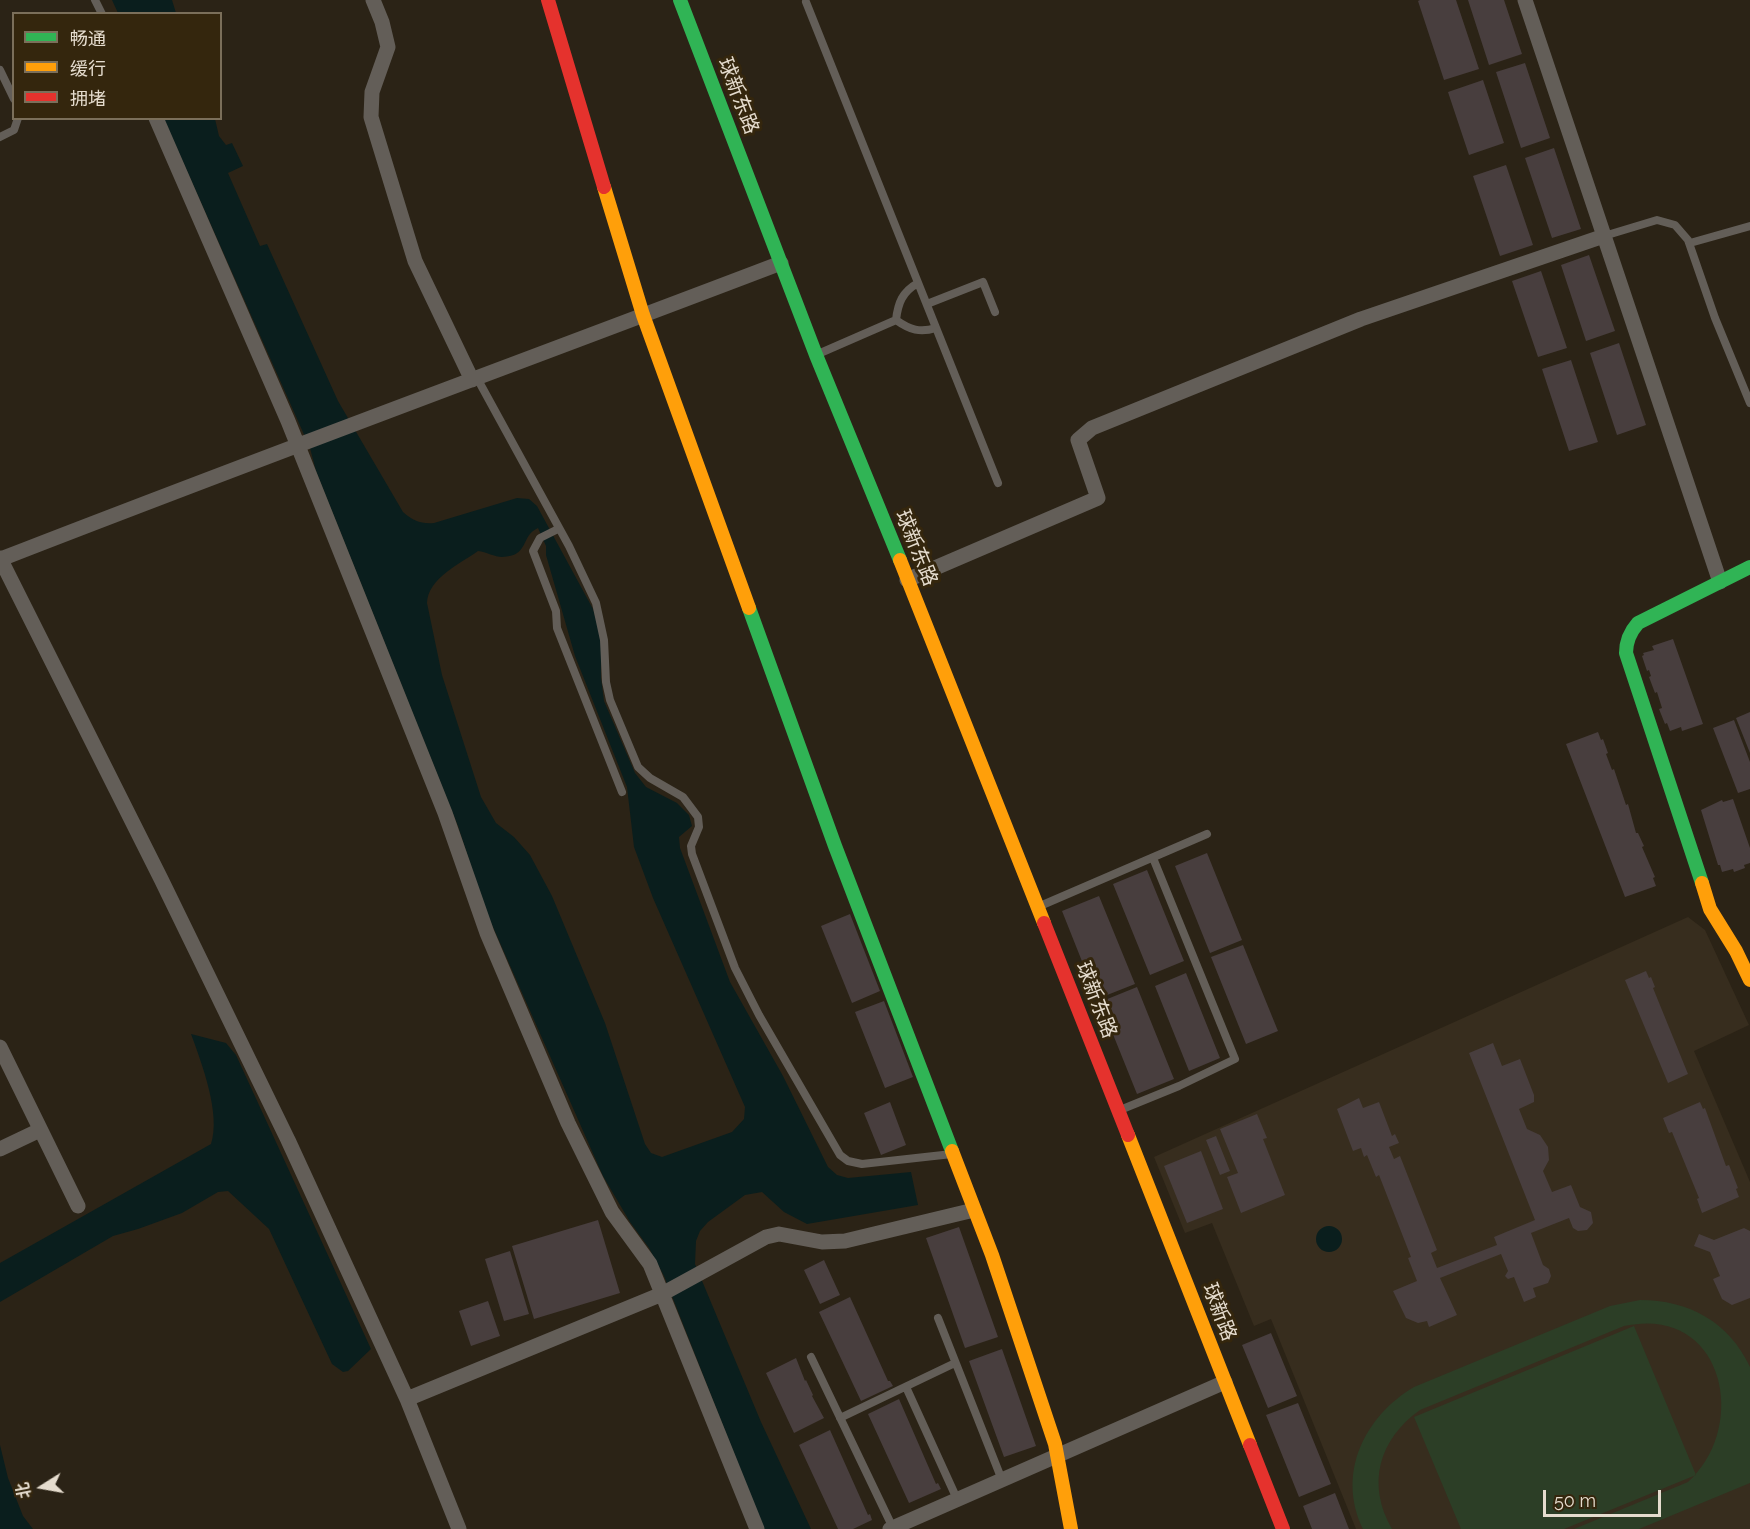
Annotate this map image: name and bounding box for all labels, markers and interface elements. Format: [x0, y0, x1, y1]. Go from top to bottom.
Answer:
legend [12, 12, 222, 120]
text: 畅通 [70, 28, 106, 49]
street label: 球新东路 [712, 54, 764, 138]
text: 缓行 [70, 58, 106, 79]
text: 拥堵 [70, 88, 106, 109]
street label: 球新东路 [890, 506, 942, 590]
street label: 球新东路 [1070, 958, 1122, 1042]
street label: 球新路 [1197, 1280, 1241, 1344]
north arrow [12, 1457, 72, 1517]
scale bar [1546, 1478, 1664, 1516]
text: 北 [13, 1481, 35, 1500]
text: 50 m [1554, 1490, 1596, 1511]

